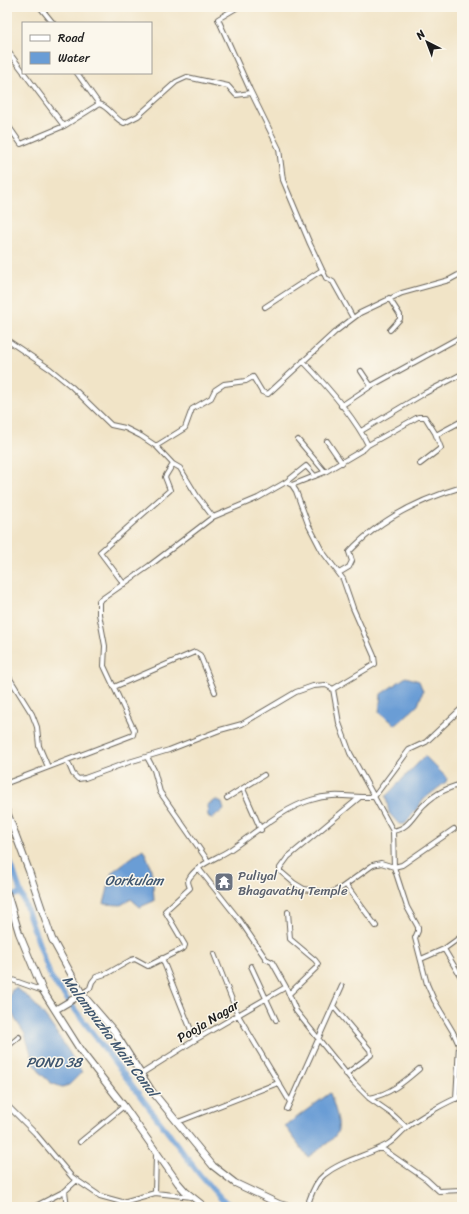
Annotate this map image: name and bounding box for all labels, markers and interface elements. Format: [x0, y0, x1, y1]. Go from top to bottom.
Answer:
legend [22, 22, 152, 74]
north arrow [407, 22, 447, 62]
text: N [411, 25, 430, 45]
text: Road [58, 27, 85, 49]
text: Water [58, 47, 91, 69]
place label: Puliyal Bhagavathy Temple [238, 864, 348, 902]
water label: Oorkulam [105, 868, 165, 893]
temple icon: Puliyal Bhagavathy Temple [213, 871, 235, 893]
water label: Malampuzha Main Canal [56, 970, 166, 1105]
street label: Pooja Nagar [172, 993, 244, 1049]
water label: POND 38 [26, 1050, 84, 1075]

